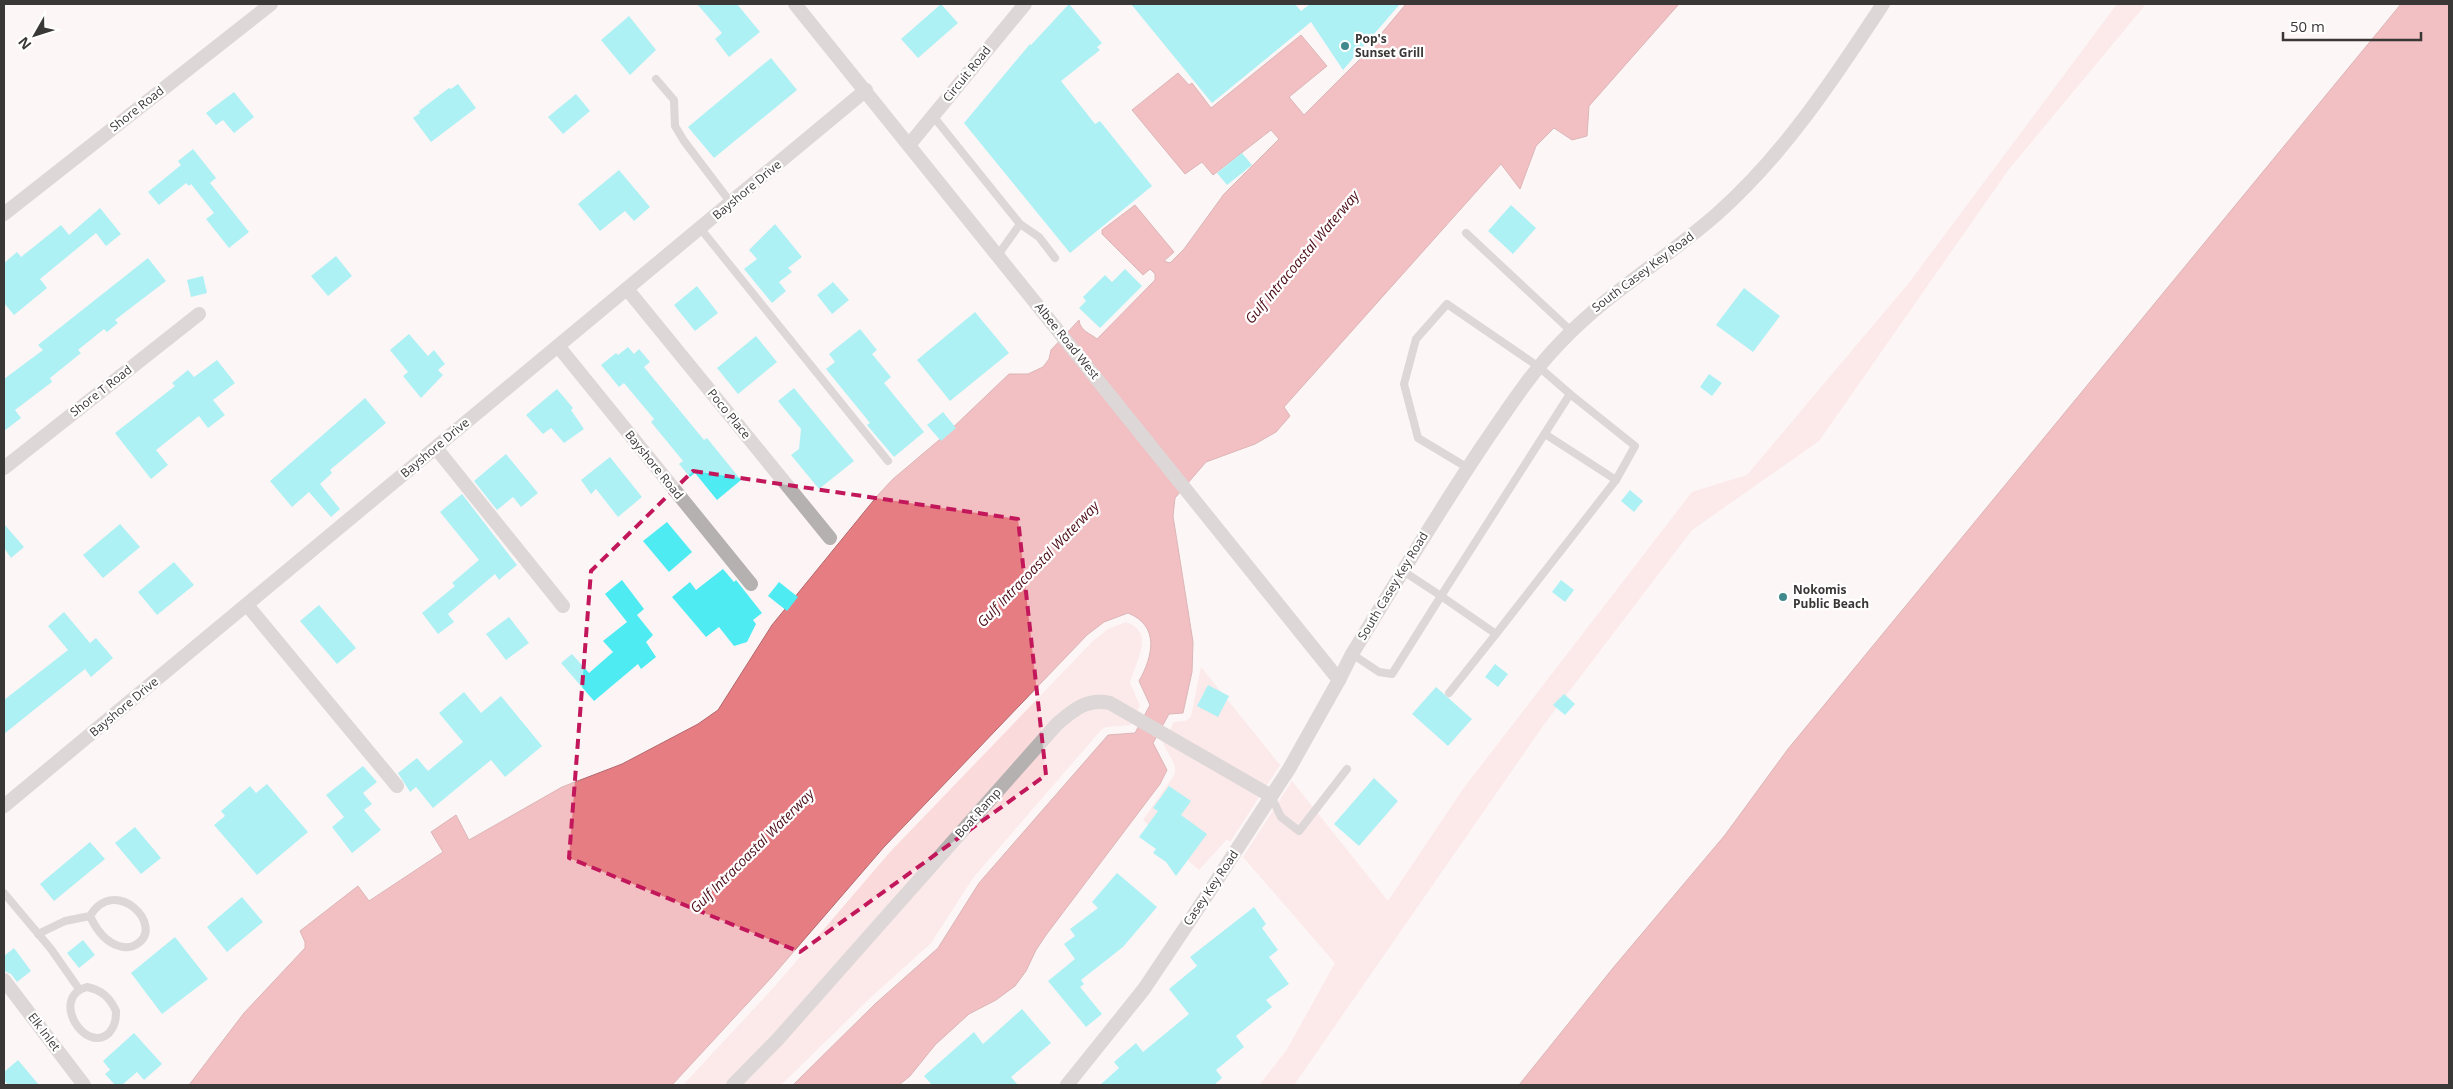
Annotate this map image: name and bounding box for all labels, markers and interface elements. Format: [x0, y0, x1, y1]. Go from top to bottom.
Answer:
north arrow [10, 10, 60, 60]
scale bar [2283, 10, 2420, 42]
text: 50 m [2290, 16, 2325, 36]
place label: Pop's Sunset Grill [1355, 30, 1424, 61]
text: N [14, 33, 35, 54]
marker: Pop's Sunset Grill [1339, 40, 1351, 52]
street label: Circuit Road [939, 42, 995, 105]
street label: Shore Road [106, 82, 167, 135]
street label: Bayshore Drive [709, 156, 785, 223]
water label: Gulf Intracoastal Waterway [1240, 185, 1364, 327]
street label: South Casey Key Road [1588, 228, 1697, 316]
street label: Albee Road West [1031, 299, 1104, 383]
street label: Shore T Road [66, 361, 135, 420]
street label: Poco Place [704, 385, 755, 443]
street label: Bayshore Drive [397, 414, 473, 481]
street label: Bayshore Road [621, 427, 687, 503]
water label: Gulf Intracoastal Waterway [972, 495, 1104, 631]
street label: South Casey Key Road [1353, 528, 1432, 643]
place label: Nokomis Public Beach [1793, 581, 1869, 612]
marker: Nokomis Public Beach [1777, 591, 1789, 603]
street label: Bayshore Drive [86, 673, 162, 740]
water label: Gulf Intracoastal Waterway [685, 783, 819, 917]
street label: Boat Ramp [951, 784, 1005, 841]
street label: Casey Key Road [1179, 847, 1242, 929]
street label: Elk Inlet [24, 1009, 64, 1054]

